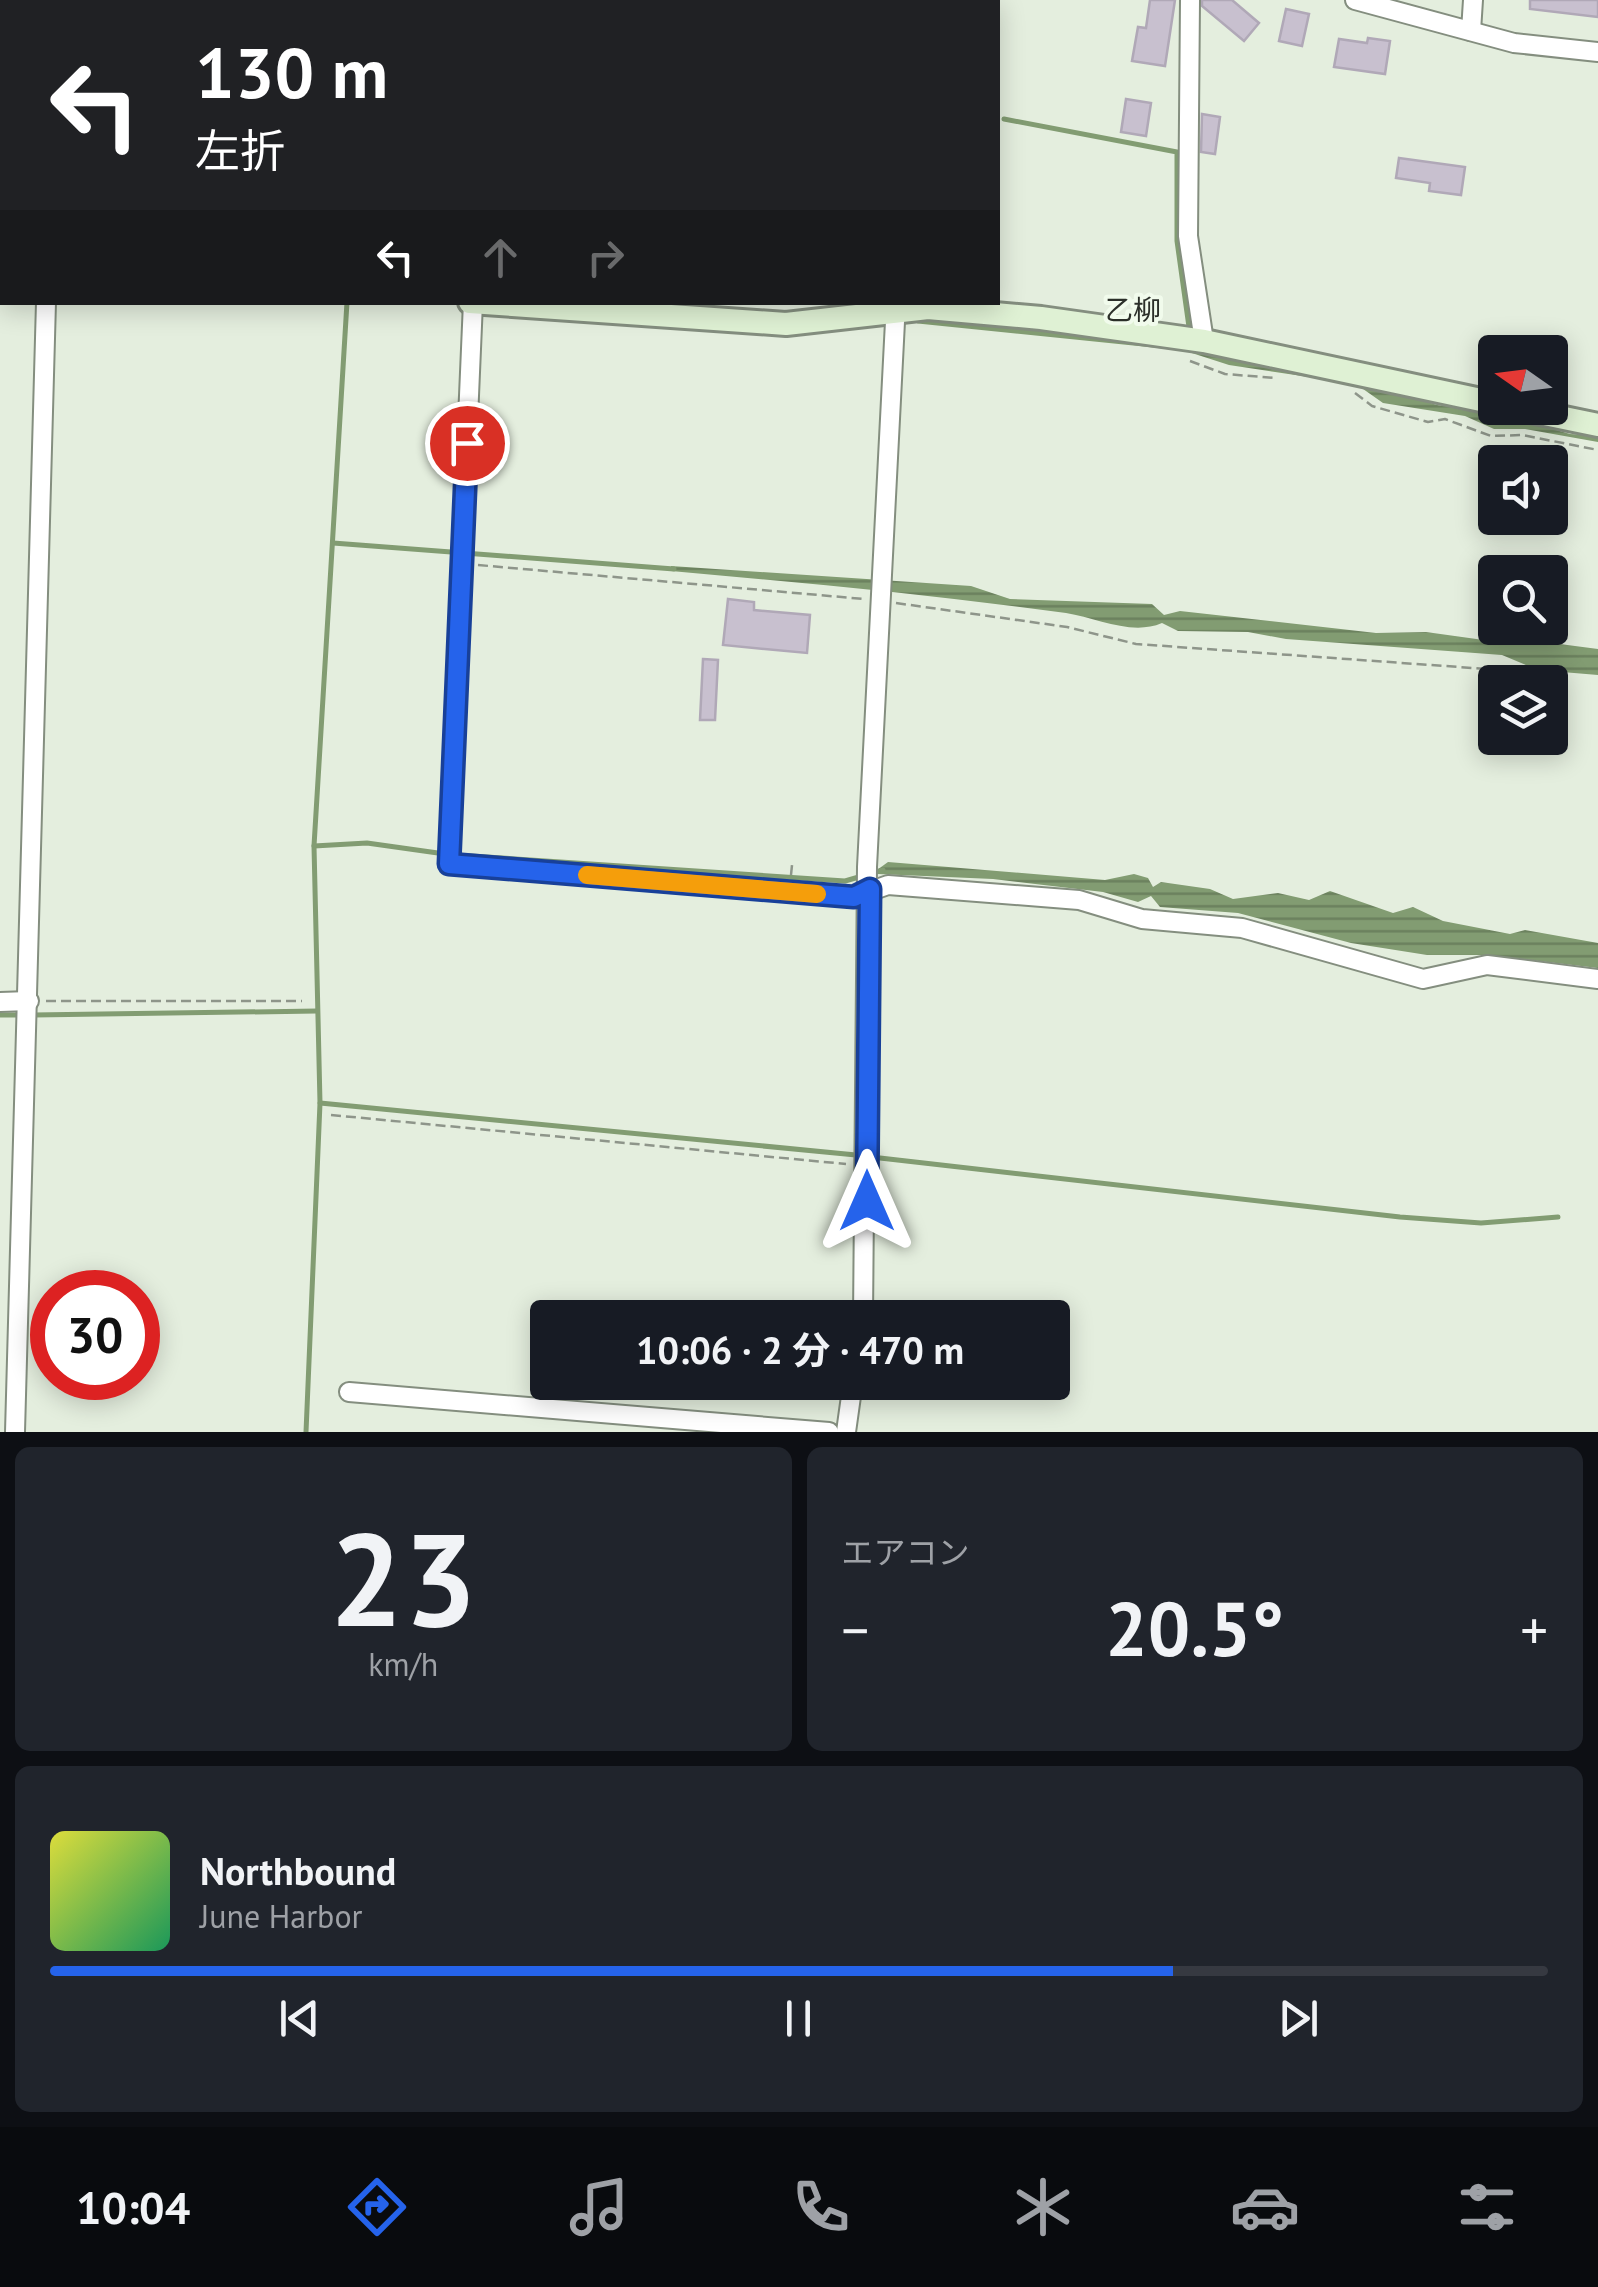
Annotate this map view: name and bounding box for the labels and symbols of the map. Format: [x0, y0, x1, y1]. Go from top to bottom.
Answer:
district label: 乙柳 [1105, 291, 1161, 328]
north arrow [1478, 335, 1568, 425]
pin [425, 401, 510, 486]
position arrow [815, 1149, 919, 1253]
speed limit sign: 30 [30, 1270, 160, 1400]

